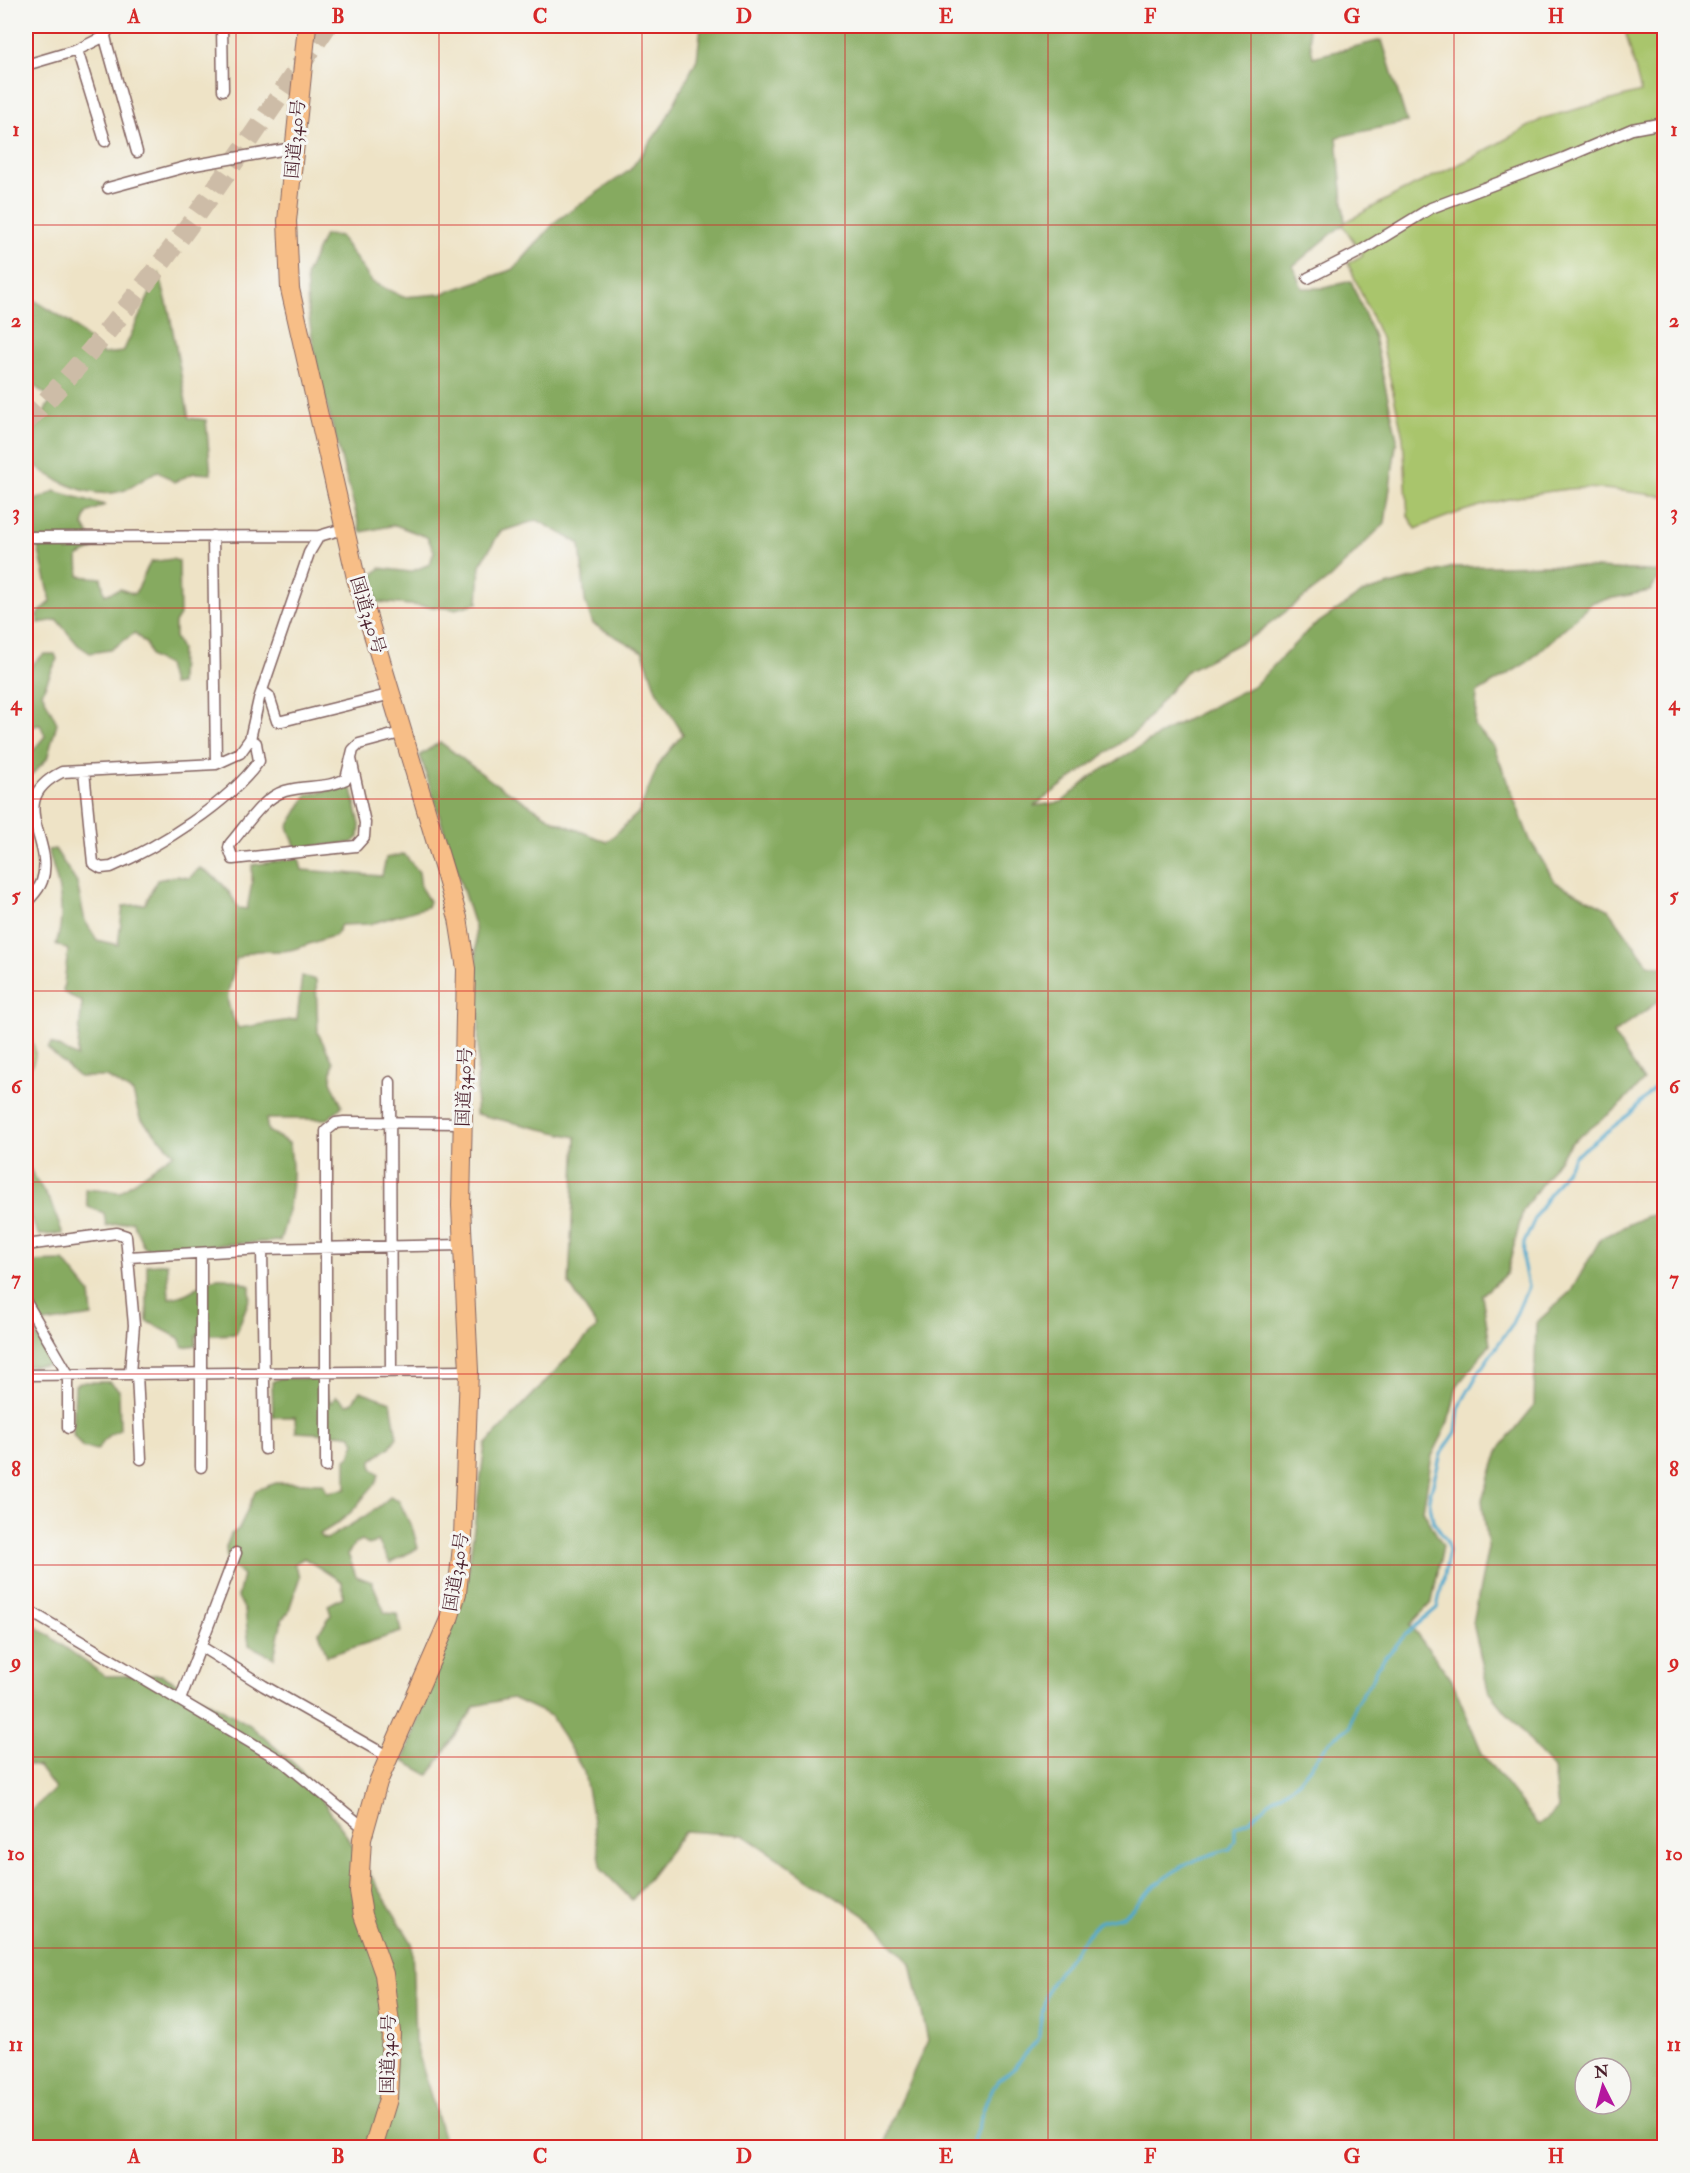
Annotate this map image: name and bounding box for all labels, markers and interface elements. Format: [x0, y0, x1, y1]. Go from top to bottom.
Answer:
text: A [127, 4, 141, 29]
text: B [331, 4, 345, 29]
text: C [533, 4, 547, 29]
text: D [736, 4, 752, 29]
text: E [939, 4, 954, 29]
text: F [1144, 4, 1157, 29]
text: G [1344, 4, 1361, 29]
text: H [1548, 4, 1564, 29]
street label: 国道340号 [281, 98, 310, 180]
text: 1 [12, 117, 20, 142]
text: 1 [1670, 117, 1678, 142]
text: 2 [11, 308, 21, 333]
text: 2 [1669, 308, 1679, 333]
text: 3 [12, 500, 20, 525]
text: 3 [1670, 500, 1678, 525]
street label: 国道340号 [345, 574, 390, 657]
text: 4 [10, 691, 23, 716]
text: 4 [1668, 691, 1681, 716]
text: 5 [12, 883, 22, 908]
text: 5 [1670, 883, 1680, 908]
street label: 国道340号 [452, 1047, 477, 1127]
text: 6 [11, 1074, 23, 1099]
text: 6 [1669, 1074, 1681, 1099]
text: 7 [11, 1266, 21, 1291]
text: 7 [1669, 1266, 1679, 1291]
text: 8 [11, 1457, 21, 1482]
text: 8 [1669, 1457, 1679, 1482]
street label: 国道340号 [439, 1531, 474, 1613]
text: 9 [9, 1649, 21, 1674]
text: 9 [1667, 1649, 1679, 1674]
text: 10 [7, 1841, 25, 1866]
text: 10 [1665, 1841, 1683, 1866]
street label: 国道340号 [376, 2014, 401, 2094]
text: 11 [9, 2032, 23, 2057]
text: 11 [1667, 2032, 1681, 2057]
north arrow [1573, 2056, 1633, 2116]
text: N [1592, 2061, 1610, 2083]
text: A [127, 2144, 141, 2169]
text: B [331, 2144, 345, 2169]
text: C [533, 2144, 547, 2169]
text: D [736, 2144, 752, 2169]
text: E [939, 2144, 954, 2169]
text: F [1144, 2144, 1157, 2169]
text: G [1344, 2144, 1361, 2169]
text: H [1548, 2144, 1564, 2169]

